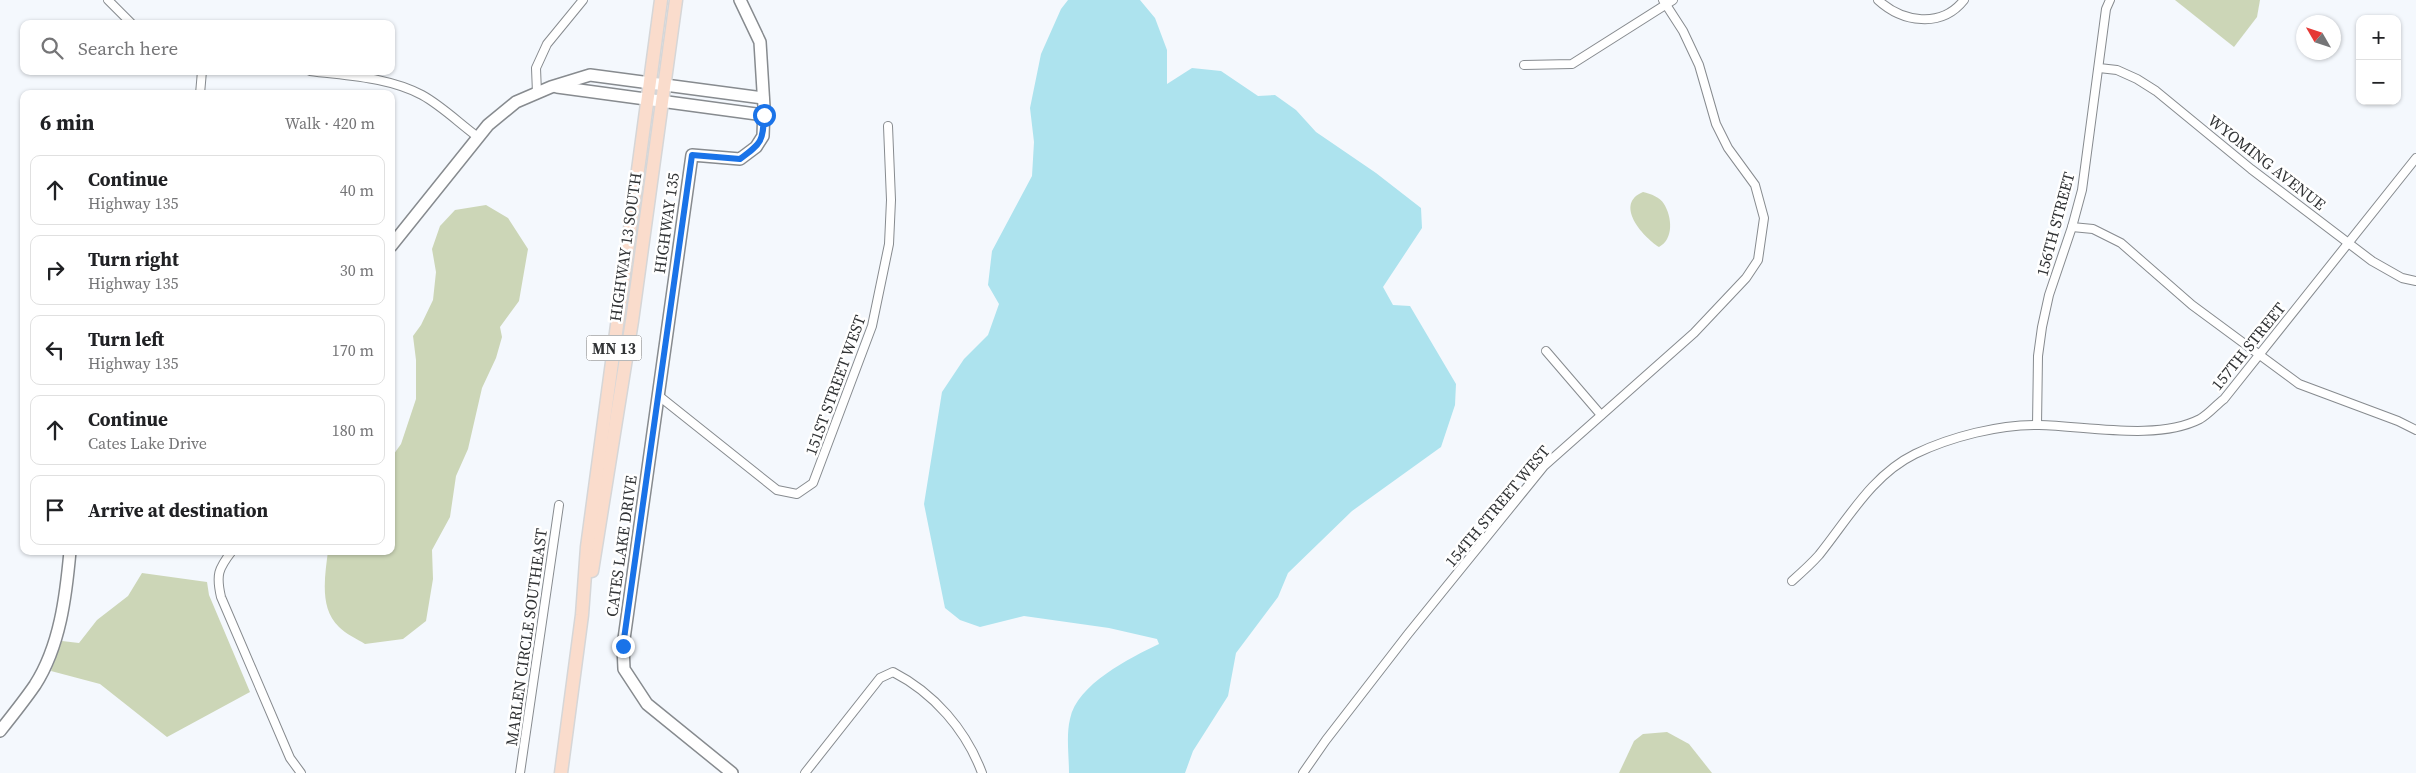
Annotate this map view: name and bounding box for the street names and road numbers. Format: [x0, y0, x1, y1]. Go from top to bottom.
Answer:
street label: WYOMING AVENUE [2204, 109, 2331, 215]
street label: 156TH STREET [2031, 169, 2080, 279]
street label: HIGHWAY 13 SOUTH [604, 171, 646, 323]
street label: HIGHWAY 135 [648, 171, 684, 275]
street label: 157TH STREET [2206, 297, 2290, 395]
street label: 151ST STREET WEST [799, 311, 871, 458]
road number: MN 13 [586, 336, 642, 360]
street label: 154TH STREET WEST [1439, 440, 1555, 572]
street label: CATES LAKE DRIVE [600, 473, 642, 618]
street label: MARLEN CIRCLE SOUTHEAST [500, 527, 552, 747]

